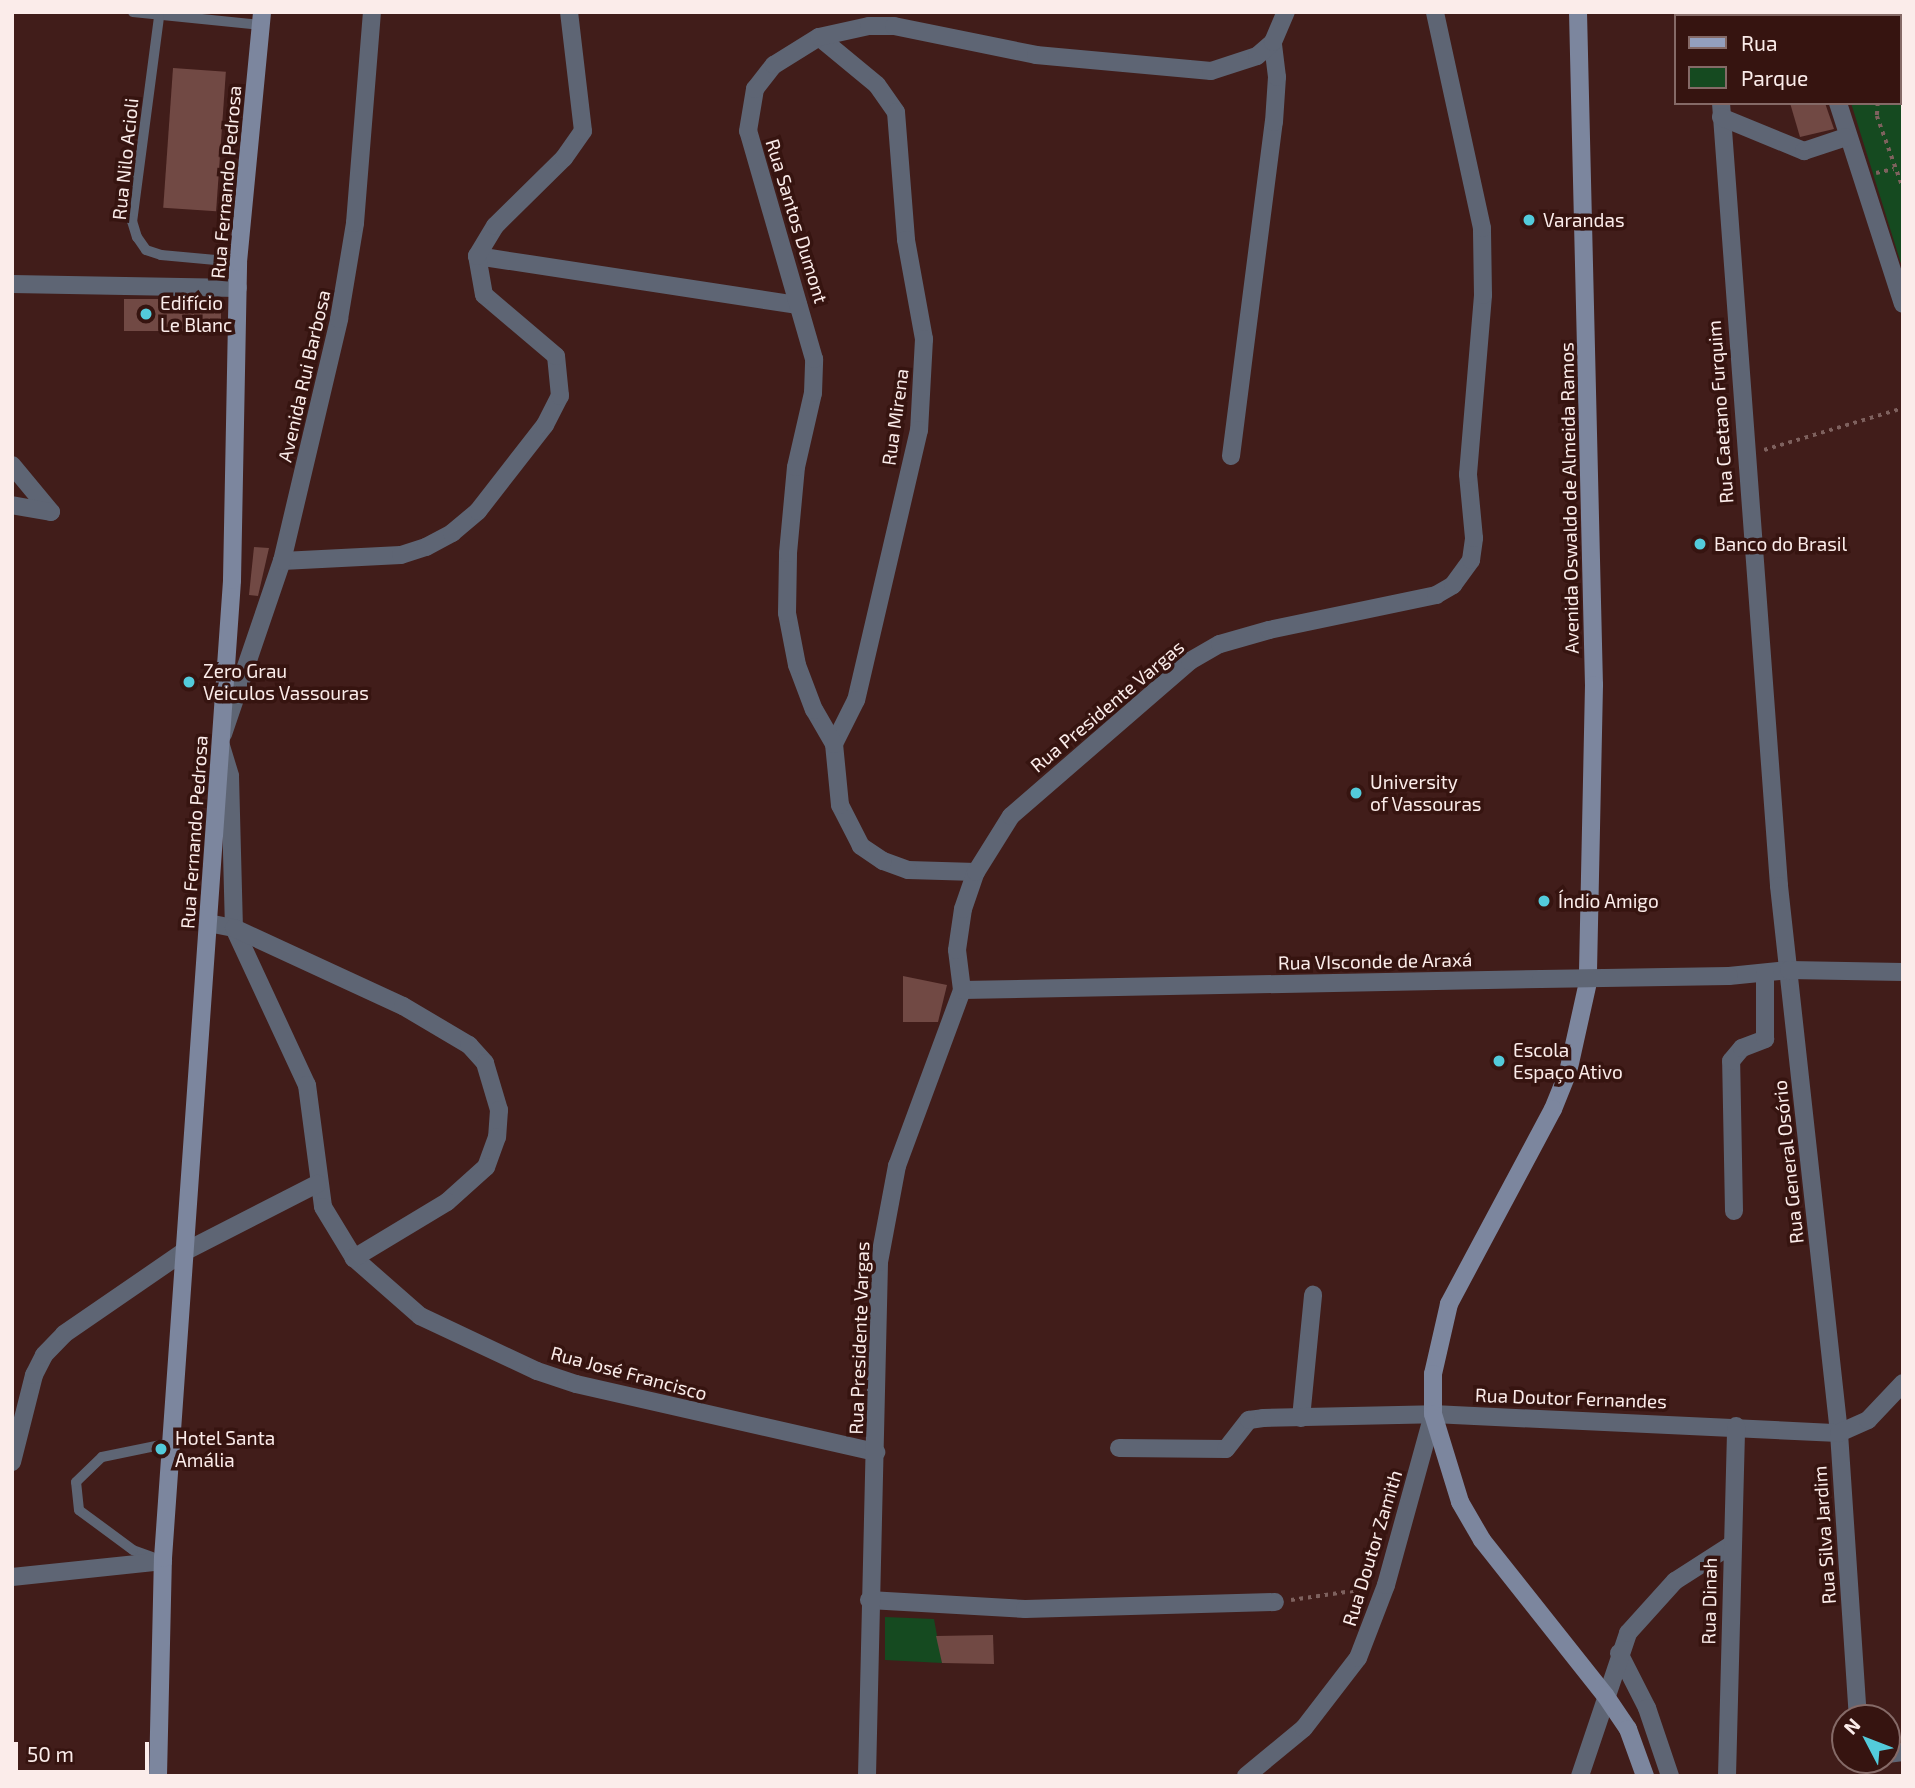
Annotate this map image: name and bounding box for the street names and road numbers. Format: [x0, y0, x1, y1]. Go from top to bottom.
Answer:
street label: Rua Fernando Pedrosa [206, 84, 246, 280]
street label: Rua Nilo Acioli [107, 97, 143, 221]
street label: Rua Santos Dumont [761, 136, 833, 306]
street label: Avenida Rui Barbosa [273, 288, 335, 464]
street label: Rua Caetano Furquim [1702, 320, 1738, 504]
street label: Avenida Oswaldo de Almeida Ramos [1555, 342, 1583, 654]
street label: Rua Mirena [877, 367, 913, 467]
street label: Rua Presidente Vargas [1025, 635, 1189, 777]
street label: Rua Fernando Pedrosa [176, 735, 212, 929]
street label: Rua VIsconde de Araxá [1277, 948, 1473, 974]
street label: Rua General Osório [1768, 1079, 1808, 1245]
street label: Rua Presidente Vargas [844, 1241, 874, 1435]
street label: Rua José Francisco [548, 1341, 710, 1405]
street label: Rua Doutor Fernandes [1474, 1383, 1668, 1413]
street label: Rua Silva Jardim [1808, 1465, 1840, 1605]
street label: Rua Doutor Zamith [1337, 1467, 1407, 1629]
street label: Rua Dinah [1697, 1557, 1721, 1645]

